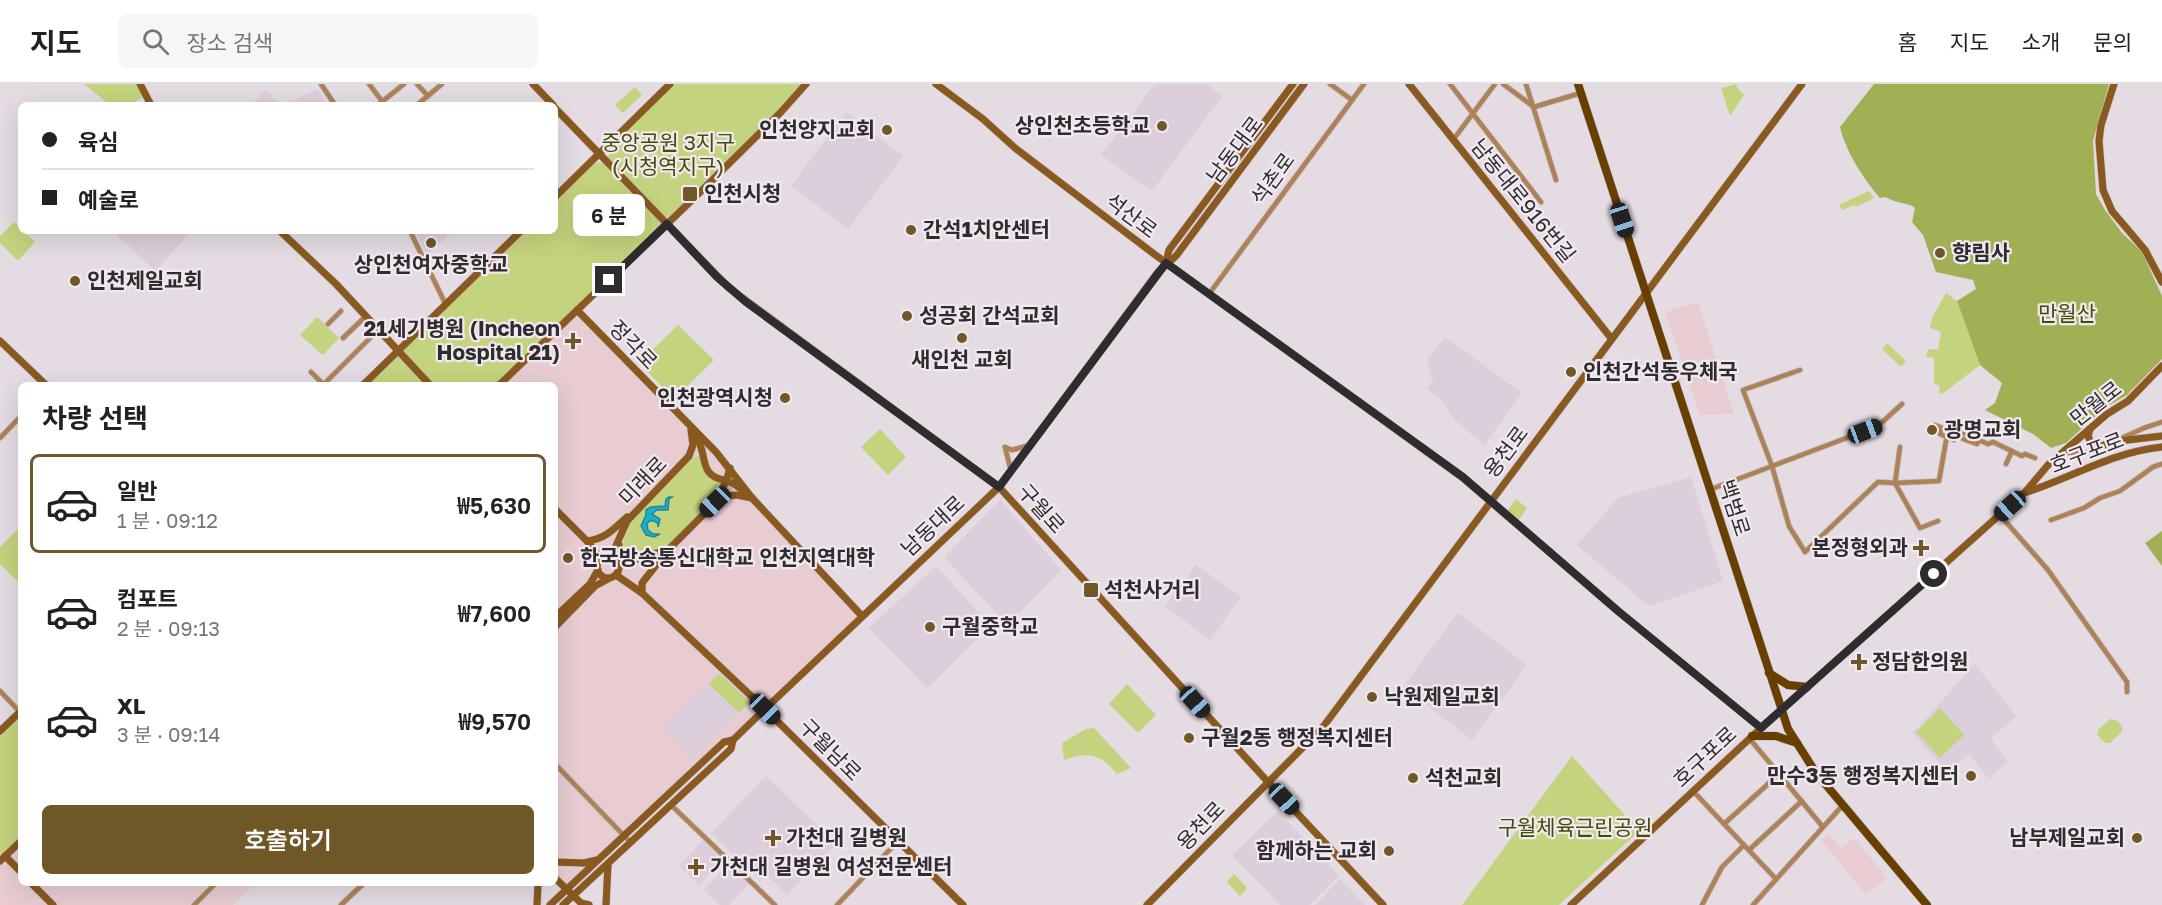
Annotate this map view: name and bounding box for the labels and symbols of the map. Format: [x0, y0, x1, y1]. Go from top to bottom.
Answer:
street label: 남동대로 [1201, 111, 1268, 188]
place label: 상인천초등학교 [1015, 112, 1150, 138]
place label: 인천양지교회 [759, 116, 875, 142]
marker: 상인천초등학교 [1155, 119, 1169, 133]
marker: 인천양지교회 [880, 123, 894, 137]
park label: 중앙공원 3지구 (시청역지구) [601, 129, 735, 179]
street label: 남동대로916번길 [1466, 133, 1582, 267]
street label: 석촌로 [1245, 147, 1300, 210]
place label: 인천시청 [704, 180, 781, 206]
marker: 인천시청 [681, 185, 699, 203]
street label: 석산로 [1101, 187, 1163, 243]
callout: 6 분 [573, 193, 645, 235]
car [1608, 200, 1636, 240]
place label: 간석1치안센터 [923, 216, 1050, 242]
marker: 간석1치안센터 [904, 223, 918, 237]
marker: 상인천여자중학교 [424, 236, 438, 250]
place label: 향림사 [1952, 239, 2010, 265]
marker: 향림사 [1933, 246, 1947, 260]
place label: 상인천여자중학교 [354, 251, 508, 277]
route end [595, 266, 622, 293]
place label: 인천제일교회 [87, 267, 203, 293]
marker: 인천제일교회 [68, 274, 82, 288]
park label: 만월산 [2038, 300, 2096, 326]
place label: 성공회 간석교회 [919, 302, 1060, 328]
marker: 성공회 간석교회 [900, 309, 914, 323]
street label: 정각로 [604, 314, 663, 374]
place label: 21세기병원 (Incheon Hospital 21) [364, 315, 560, 365]
marker: 새인천 교회 [955, 331, 969, 345]
marker: 21세기병원 (Incheon Hospital 21) [564, 332, 582, 350]
place label: 새인천 교회 [911, 346, 1013, 372]
place label: 인천간석동우체국 [1583, 358, 1738, 384]
marker: 인천간석동우체국 [1564, 365, 1578, 379]
street label: 만월로 [2065, 375, 2126, 431]
place label: 인천광역시청 [657, 384, 773, 410]
marker: 인천광역시청 [778, 391, 792, 405]
car [1845, 416, 1885, 446]
place label: 광명교회 [1944, 416, 2021, 442]
street label: 용천로 [1477, 420, 1533, 482]
marker: 광명교회 [1925, 423, 1939, 437]
street label: 호구포로 [2046, 426, 2127, 478]
street label: 미래로 [613, 450, 672, 510]
street label: 백범로 [1714, 476, 1756, 539]
street label: 구월로 [1013, 478, 1071, 539]
car [696, 483, 734, 521]
car [1991, 487, 2029, 525]
street label: 남동대로 [895, 489, 969, 561]
place label: 본정형외과 [1811, 534, 1908, 560]
marker: 본정형외과 [1912, 539, 1930, 557]
place label: 한국방송통신대학교 인천지역대학 [580, 544, 875, 570]
marker: 한국방송통신대학교 인천지역대학 [561, 551, 575, 565]
route start [1920, 560, 1947, 587]
place label: 석천사거리 [1104, 576, 1201, 602]
marker: 석천사거리 [1082, 581, 1100, 599]
place label: 구월중학교 [942, 613, 1039, 639]
marker: 구월중학교 [923, 620, 937, 634]
place label: 정담한의원 [1872, 648, 1969, 674]
marker: 정담한의원 [1850, 653, 1868, 671]
car [1176, 683, 1214, 721]
place label: 낙원제일교회 [1384, 683, 1500, 709]
car [746, 690, 784, 728]
marker: 낙원제일교회 [1365, 690, 1379, 704]
street label: 구월남로 [794, 713, 867, 786]
street label: 호구포로 [1667, 720, 1741, 792]
place label: 구월2동 행정복지센터 [1201, 724, 1393, 750]
marker: 구월2동 행정복지센터 [1182, 731, 1196, 745]
place label: 만수3동 행정복지센터 [1767, 762, 1959, 788]
place label: 석천교회 [1425, 764, 1502, 790]
marker: 만수3동 행정복지센터 [1964, 769, 1978, 783]
marker: 석천교회 [1406, 771, 1420, 785]
car [1265, 780, 1303, 818]
street label: 용천로 [1171, 795, 1230, 855]
park label: 구월체육근린공원 [1498, 814, 1652, 840]
place label: 가천대 길병원 [786, 824, 907, 850]
place label: 남부제일교회 [2009, 824, 2125, 850]
marker: 가천대 길병원 [764, 829, 782, 847]
marker: 남부제일교회 [2130, 831, 2144, 845]
place label: 함께하는 교회 [1256, 837, 1377, 863]
marker: 함께하는 교회 [1382, 844, 1396, 858]
place label: 가천대 길병원 여성전문센터 [710, 853, 952, 879]
marker: 가천대 길병원 여성전문센터 [687, 858, 705, 876]

